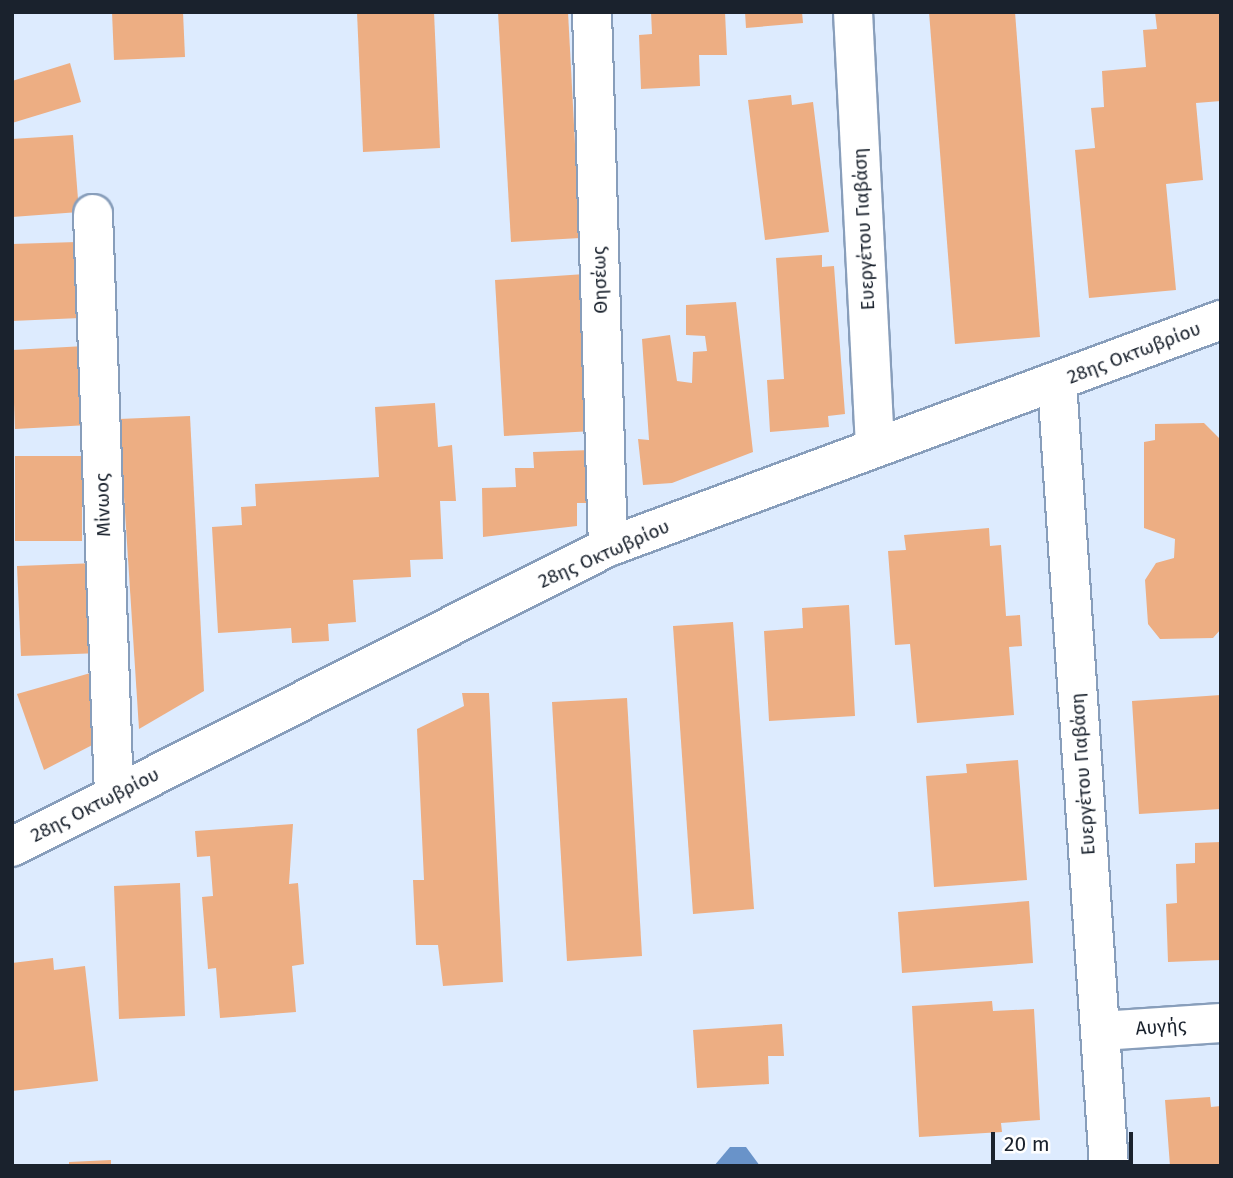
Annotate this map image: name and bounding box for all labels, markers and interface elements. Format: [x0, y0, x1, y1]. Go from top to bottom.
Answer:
street label: Ευεργέτου Γιαβάση [848, 147, 880, 311]
street label: Θησέως [587, 246, 613, 314]
street label: 28ης Οκτωβρίου [1064, 317, 1204, 389]
street label: Μίνωος [90, 473, 116, 537]
street label: 28ης Οκτωβρίου [535, 515, 673, 593]
street label: Ευεργέτου Γιαβάση [1066, 692, 1100, 856]
street label: 28ης Οκτωβρίου [27, 763, 163, 847]
street label: Αυγής [1135, 1014, 1187, 1040]
scale bar [995, 1118, 1137, 1162]
text: 20 m [1004, 1131, 1050, 1157]

